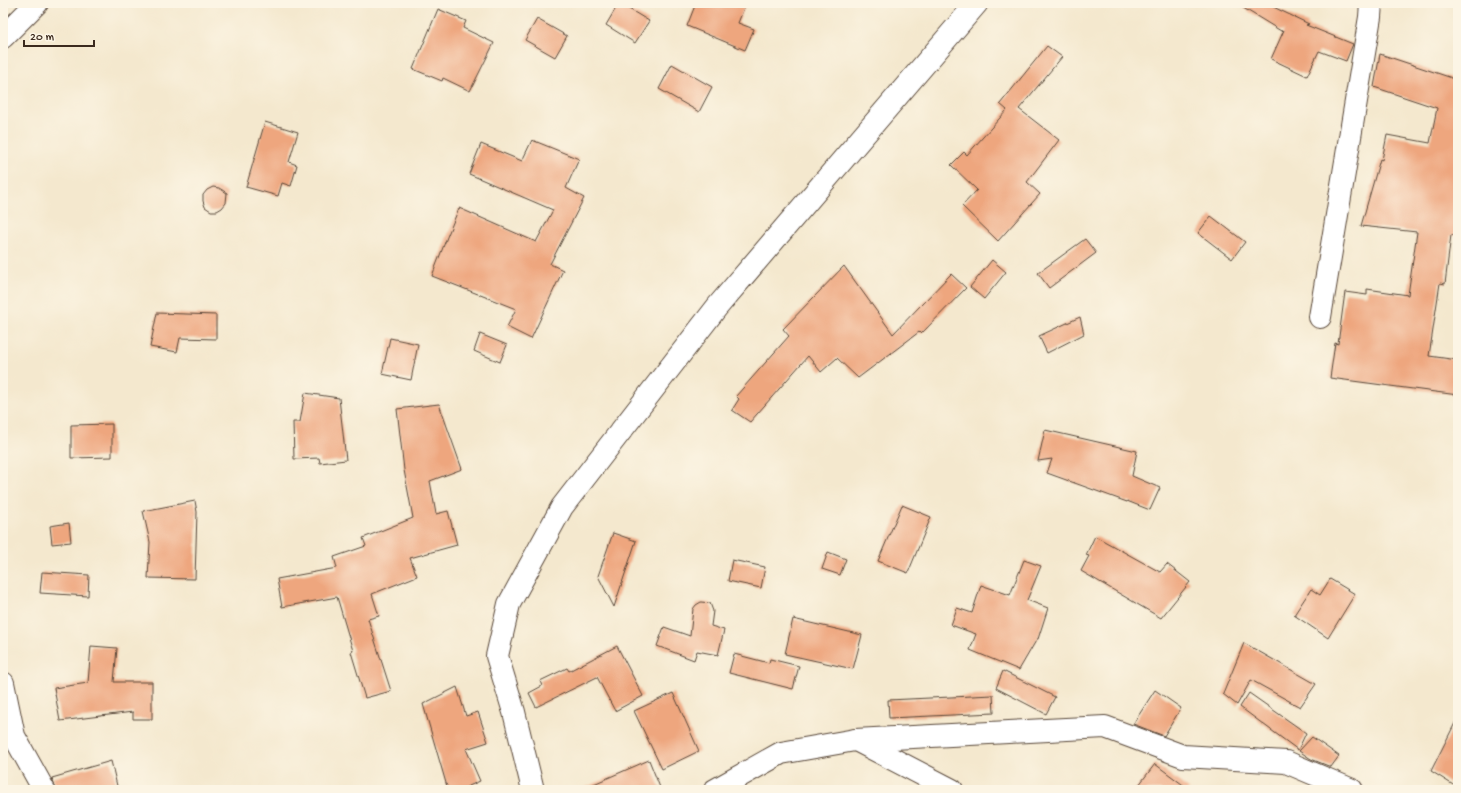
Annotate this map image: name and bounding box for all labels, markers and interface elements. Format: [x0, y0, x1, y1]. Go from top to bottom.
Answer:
scale bar [24, 22, 94, 48]
text: 20 m [30, 31, 55, 45]

